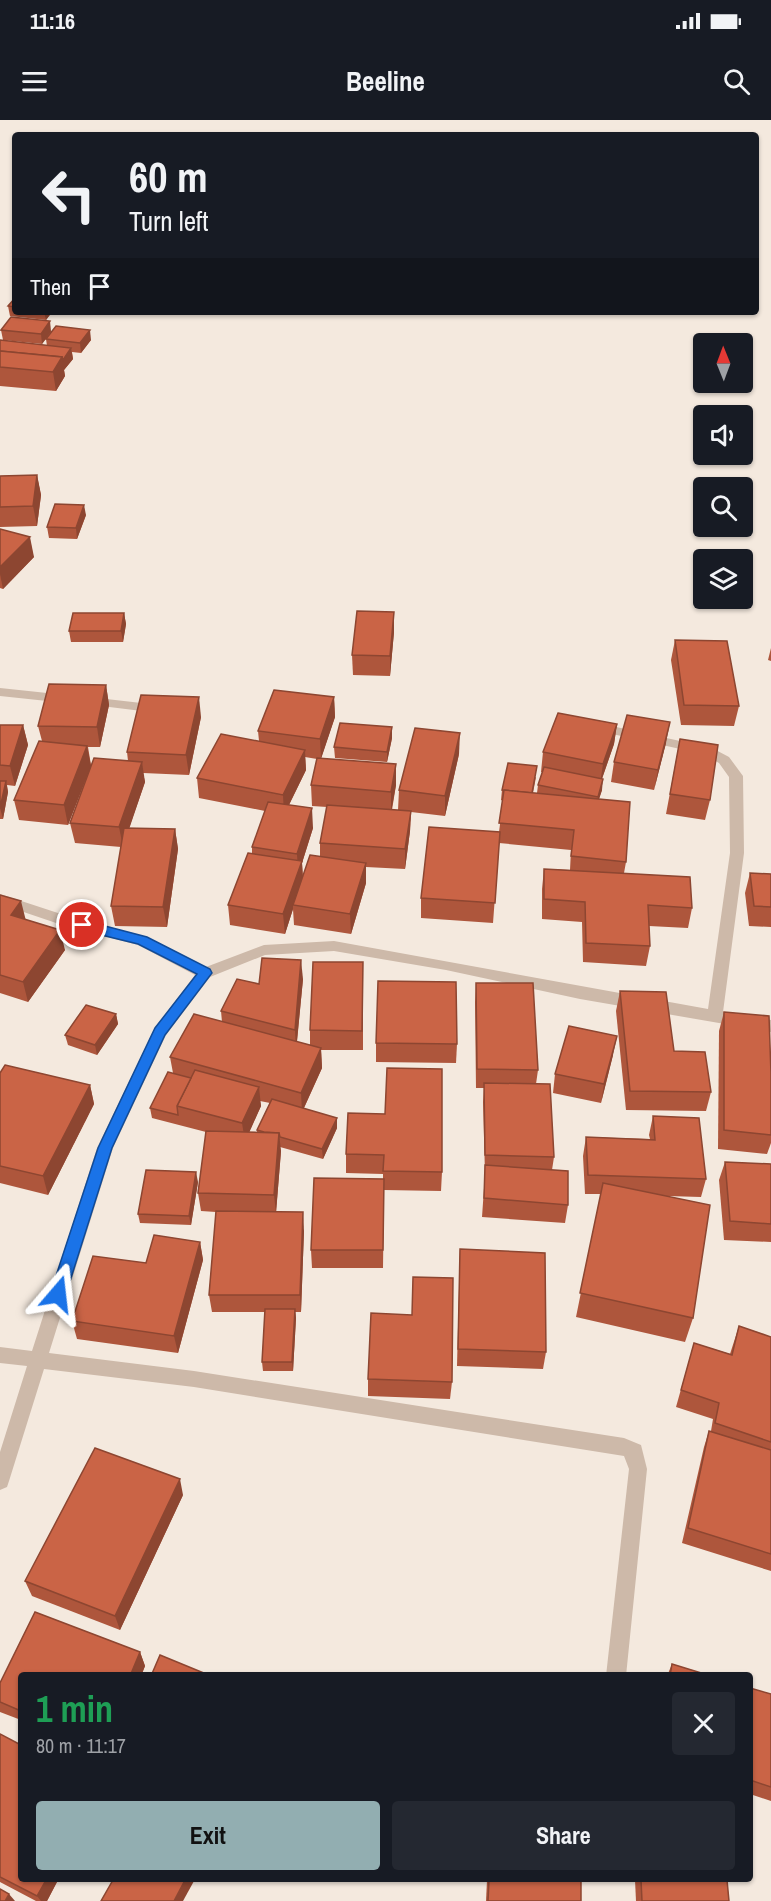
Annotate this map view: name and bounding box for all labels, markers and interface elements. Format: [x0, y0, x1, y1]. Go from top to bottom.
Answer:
text: 11:16 [30, 6, 75, 36]
text: Beeline [346, 63, 425, 99]
icon: menu [18, 65, 51, 98]
icon: search [720, 65, 753, 98]
text: 60 m [129, 149, 208, 205]
icon: left [30, 156, 108, 234]
text: Turn left [129, 203, 208, 239]
icon: arrive [83, 270, 116, 303]
text: Then [30, 272, 71, 302]
north arrow [693, 333, 753, 393]
map controls [693, 333, 753, 609]
button: sound [693, 405, 753, 465]
button: search [693, 477, 753, 537]
button: layers [693, 549, 753, 609]
pin [56, 899, 107, 950]
icon: arrive [65, 908, 98, 941]
position arrow [26, 1262, 90, 1326]
text: 1 min [36, 1685, 113, 1733]
button: close [672, 1692, 735, 1755]
text: 80 m · 11:17 [36, 1732, 126, 1759]
button: Exit [36, 1801, 380, 1870]
button: Share [392, 1801, 735, 1870]

